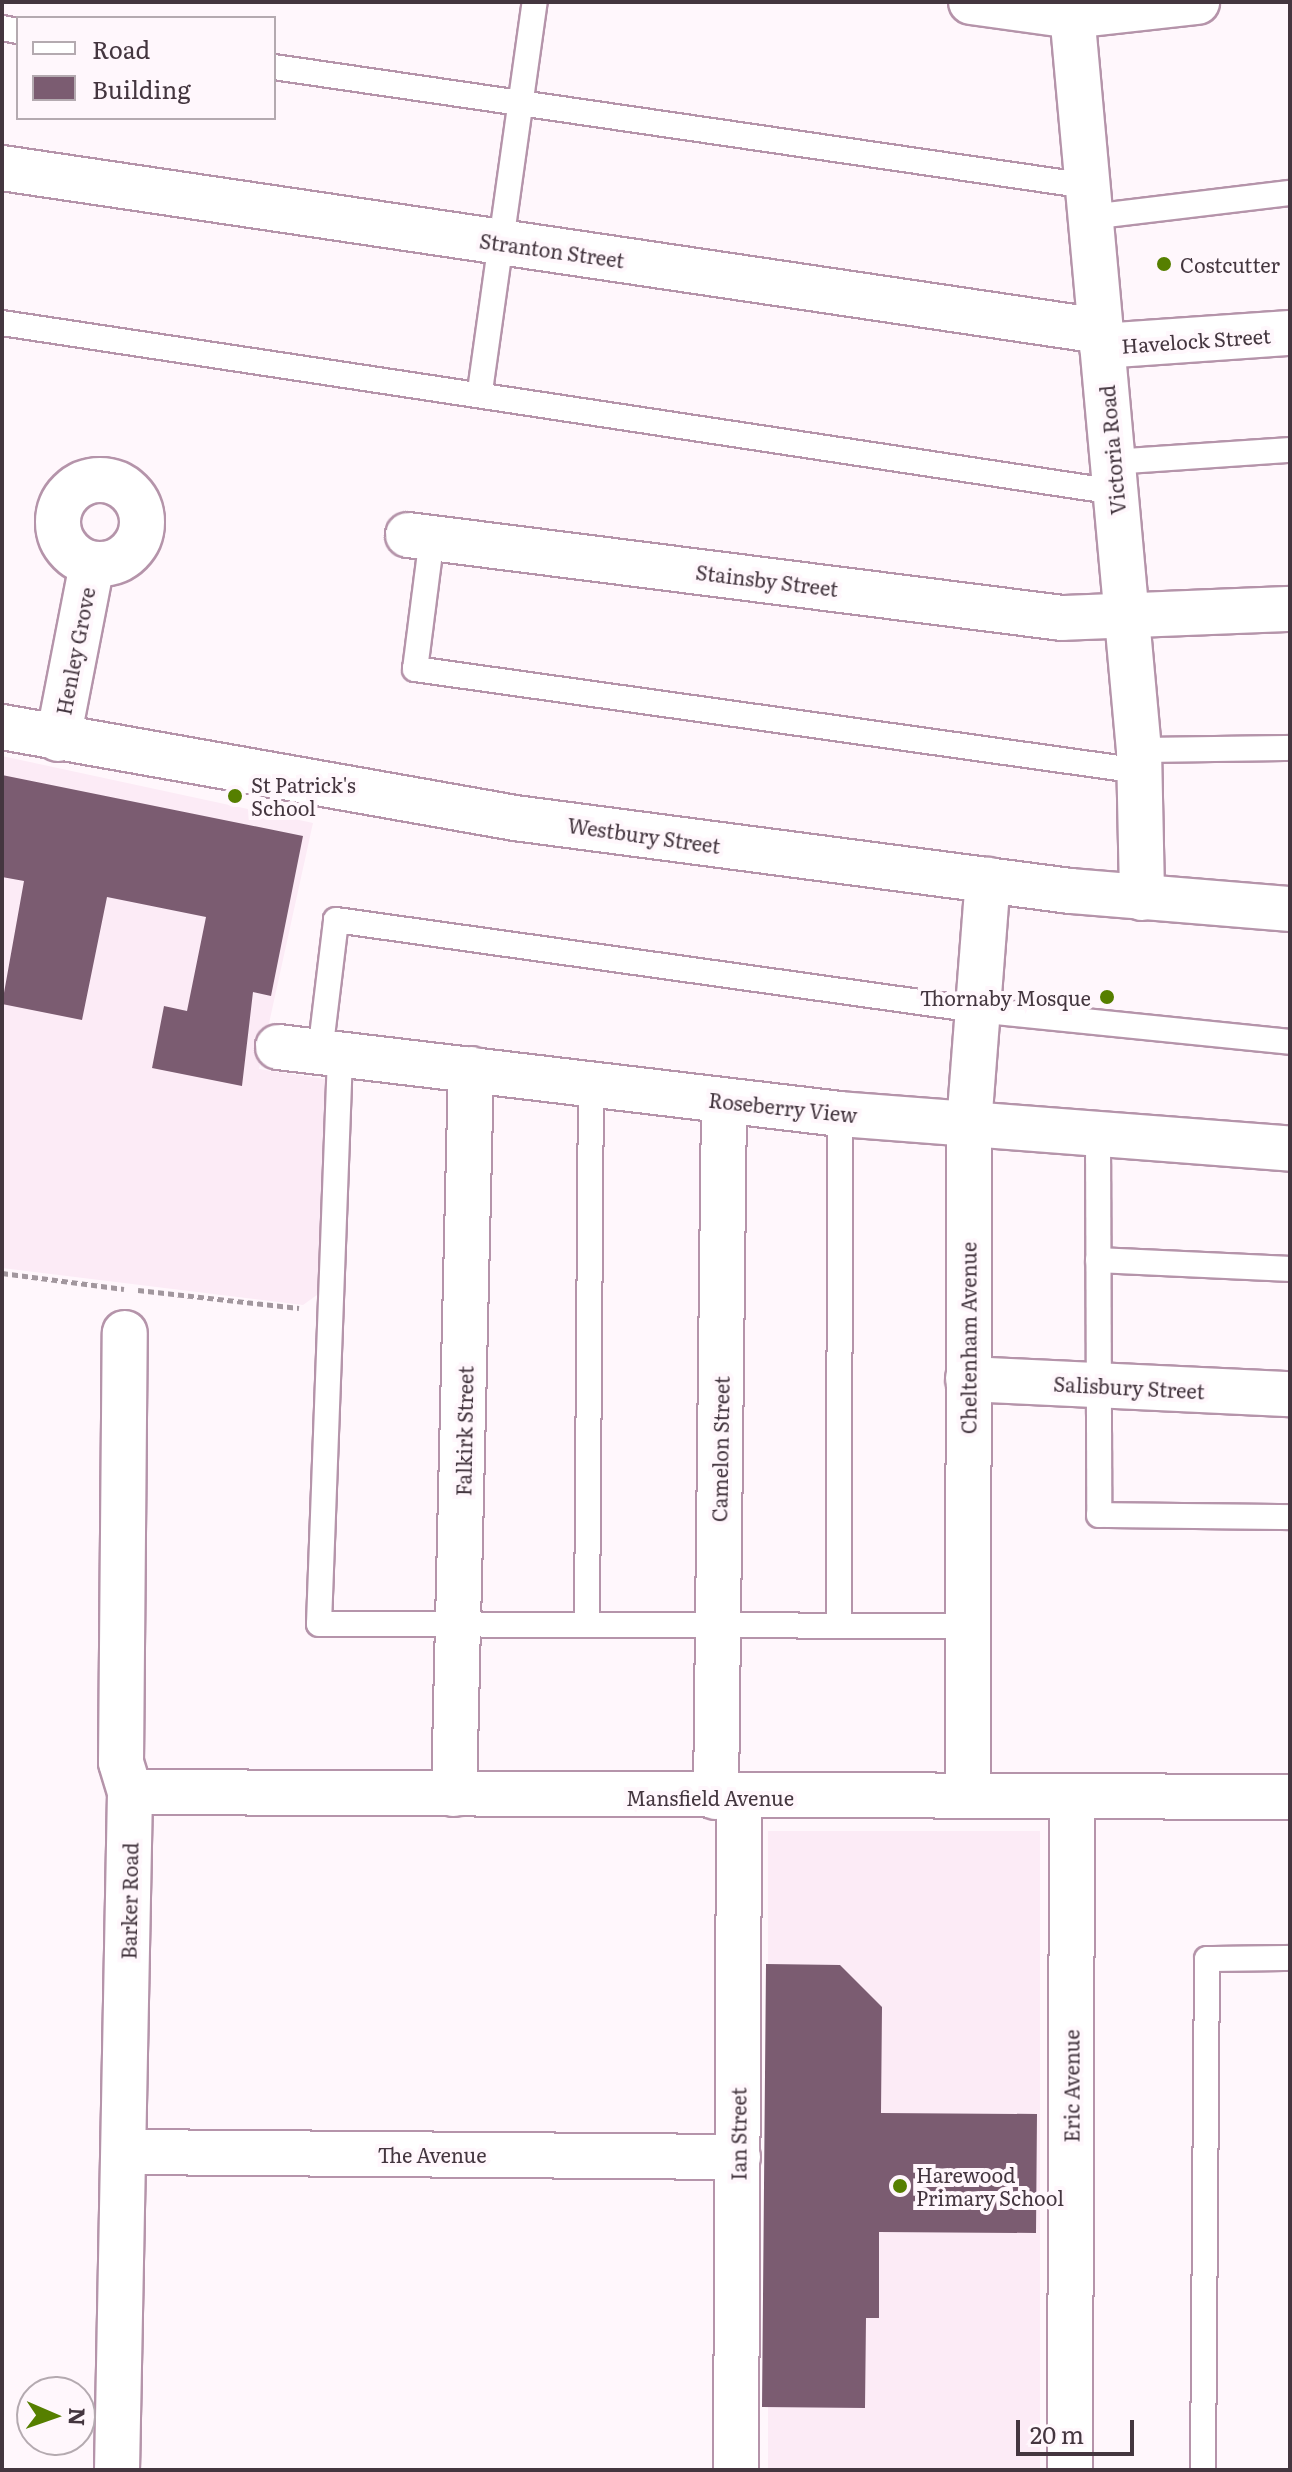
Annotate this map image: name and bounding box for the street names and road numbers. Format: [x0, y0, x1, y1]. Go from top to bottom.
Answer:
street label: Stranton Street [478, 228, 626, 272]
street label: Havelock Street [1121, 323, 1271, 357]
street label: Victoria Road [1094, 384, 1130, 516]
street label: Stainsby Street [694, 559, 840, 601]
street label: Henley Grove [51, 585, 99, 717]
street label: Westbury Street [566, 812, 722, 858]
street label: Roseberry View [707, 1087, 859, 1127]
street label: Cheltenham Avenue [956, 1242, 980, 1434]
street label: Falkirk Street [451, 1366, 477, 1496]
street label: Salisbury Street [1053, 1371, 1205, 1403]
street label: Camelon Street [707, 1376, 733, 1522]
street label: Mansfield Avenue [626, 1785, 794, 1809]
street label: Barker Road [116, 1842, 142, 1960]
street label: Eric Avenue [1059, 2029, 1083, 2143]
street label: Ian Street [726, 2087, 750, 2181]
street label: The Avenue [377, 2142, 487, 2166]

